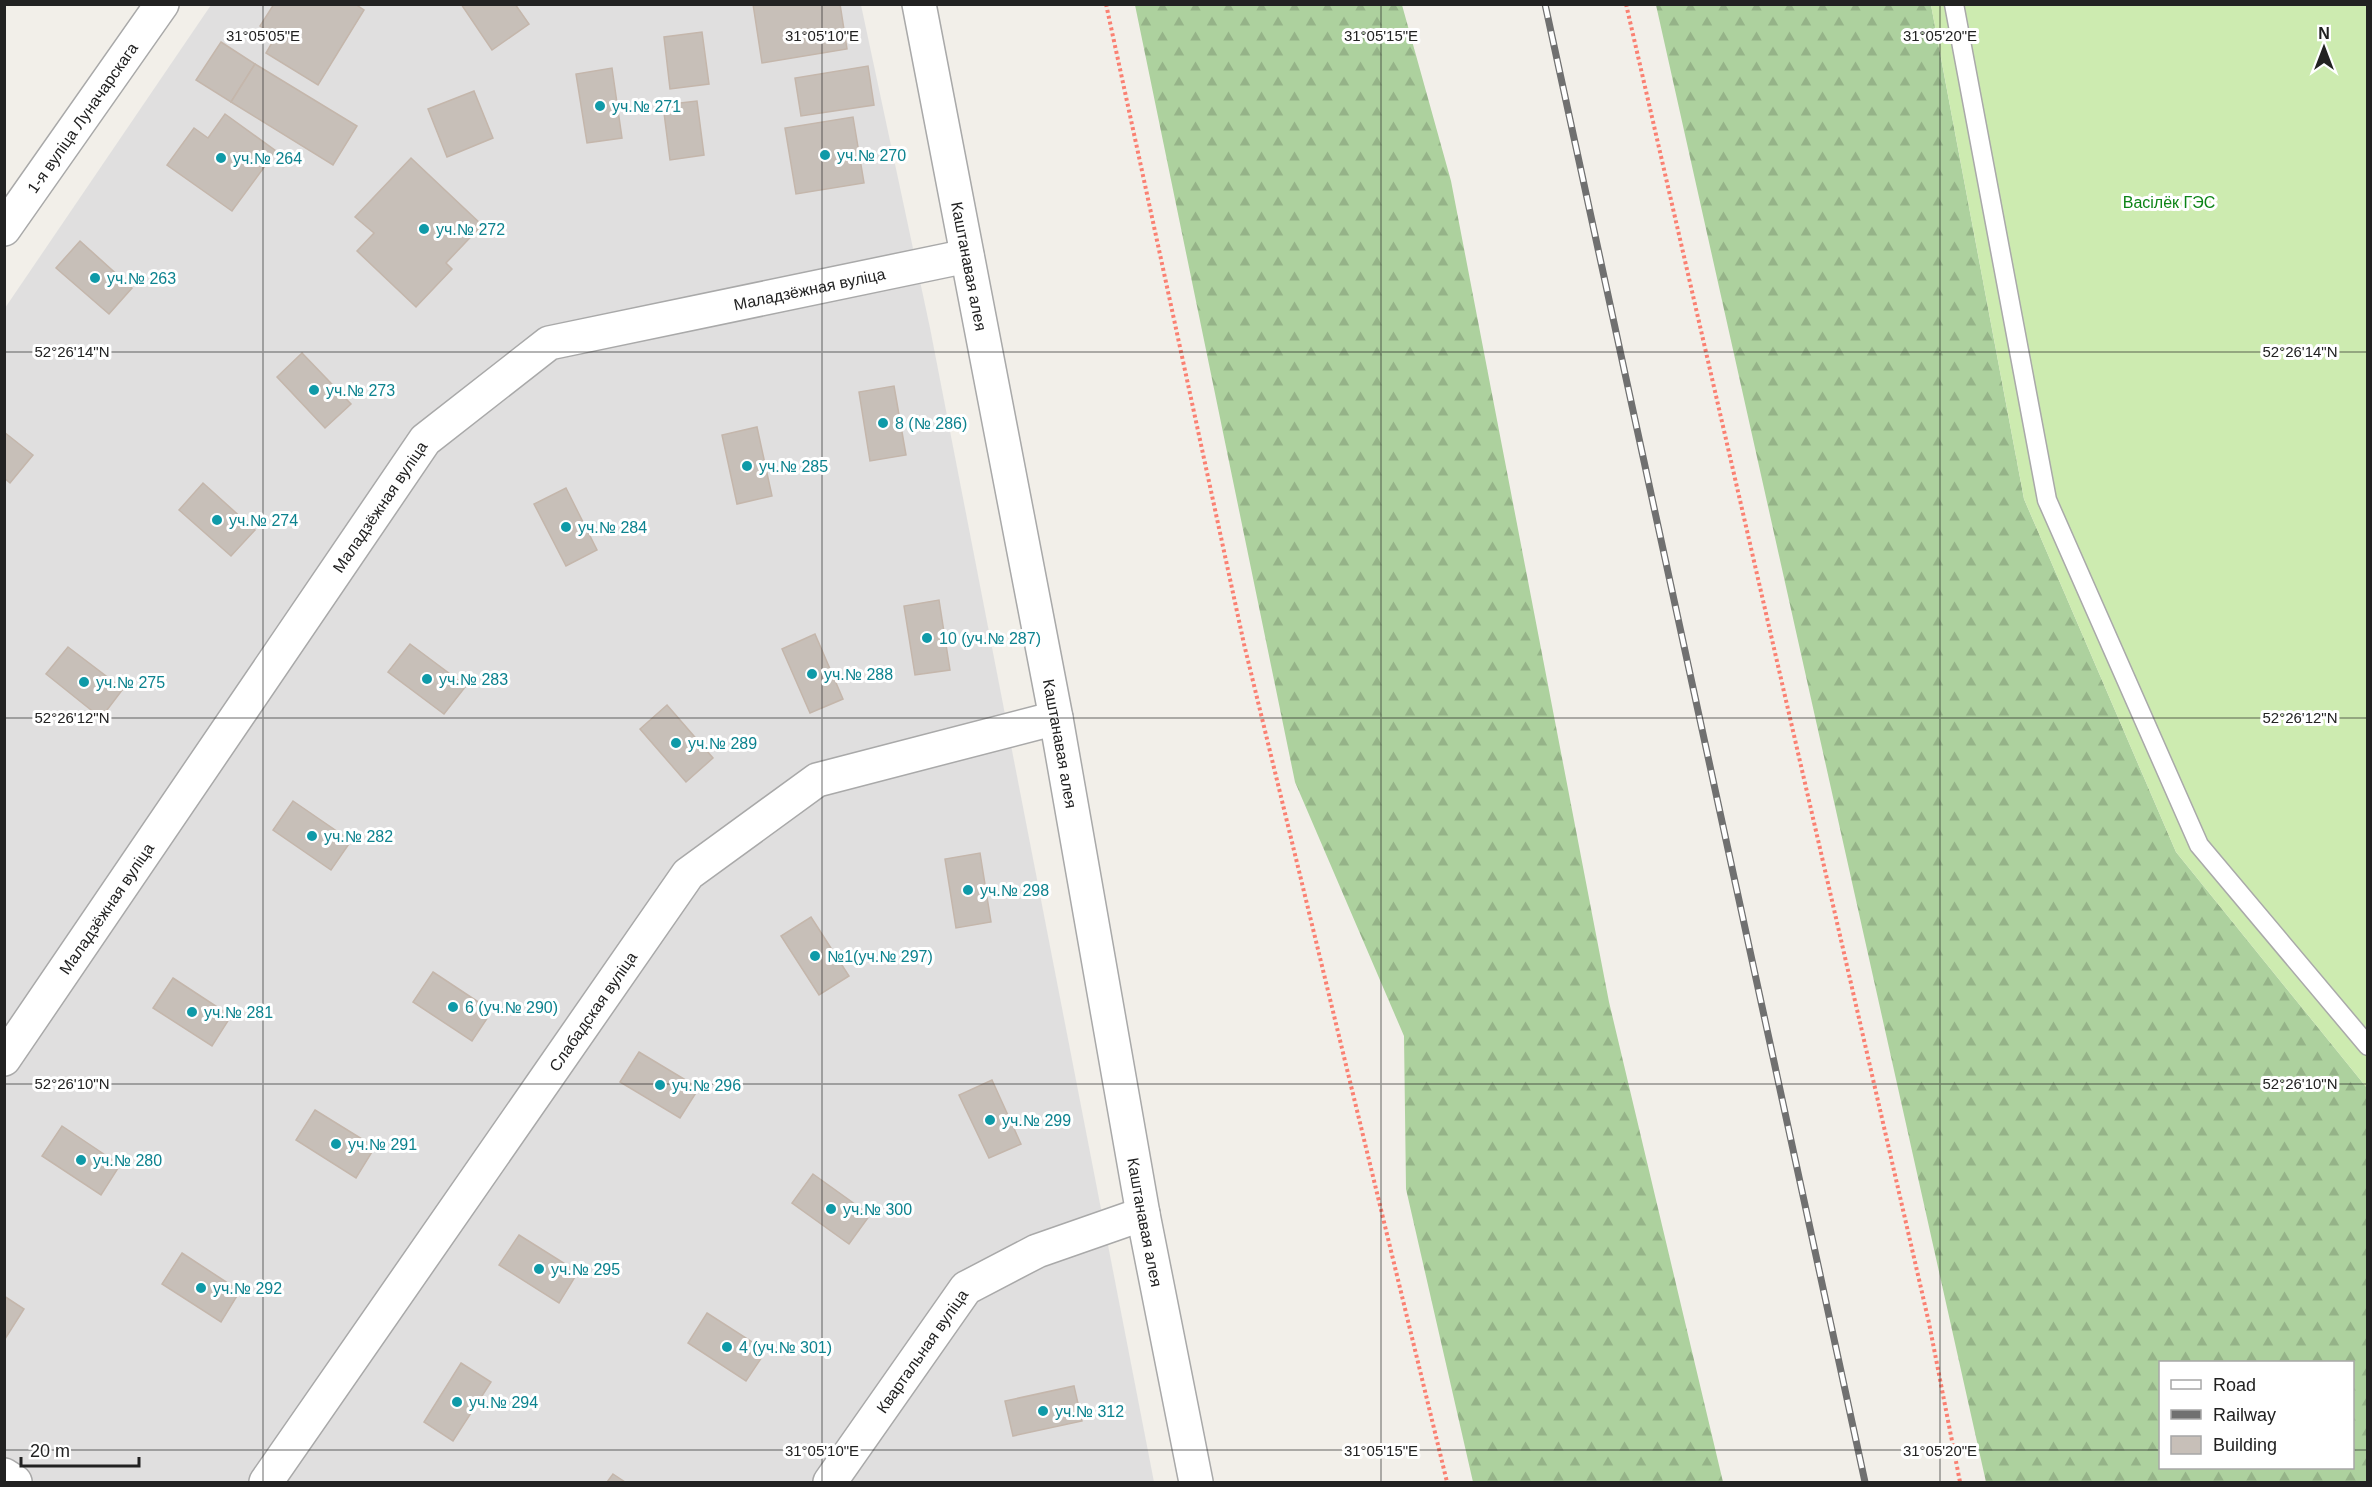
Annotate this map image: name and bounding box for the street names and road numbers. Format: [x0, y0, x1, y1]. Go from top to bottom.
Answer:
street label: 1-я вуліца Луначарскага [24, 39, 141, 196]
street label: Каштанавая алея [949, 200, 990, 332]
street label: Маладзёжная вуліца [732, 265, 887, 313]
street label: Маладзёжная вуліца [329, 438, 430, 575]
street label: Каштанавая алея [1040, 678, 1080, 810]
street label: Маладзёжная вуліца [56, 840, 157, 977]
street label: Слабадская вуліца [546, 948, 640, 1074]
street label: Каштанавая алея [1125, 1156, 1166, 1288]
street label: Квартальная вуліца [873, 1286, 971, 1416]

